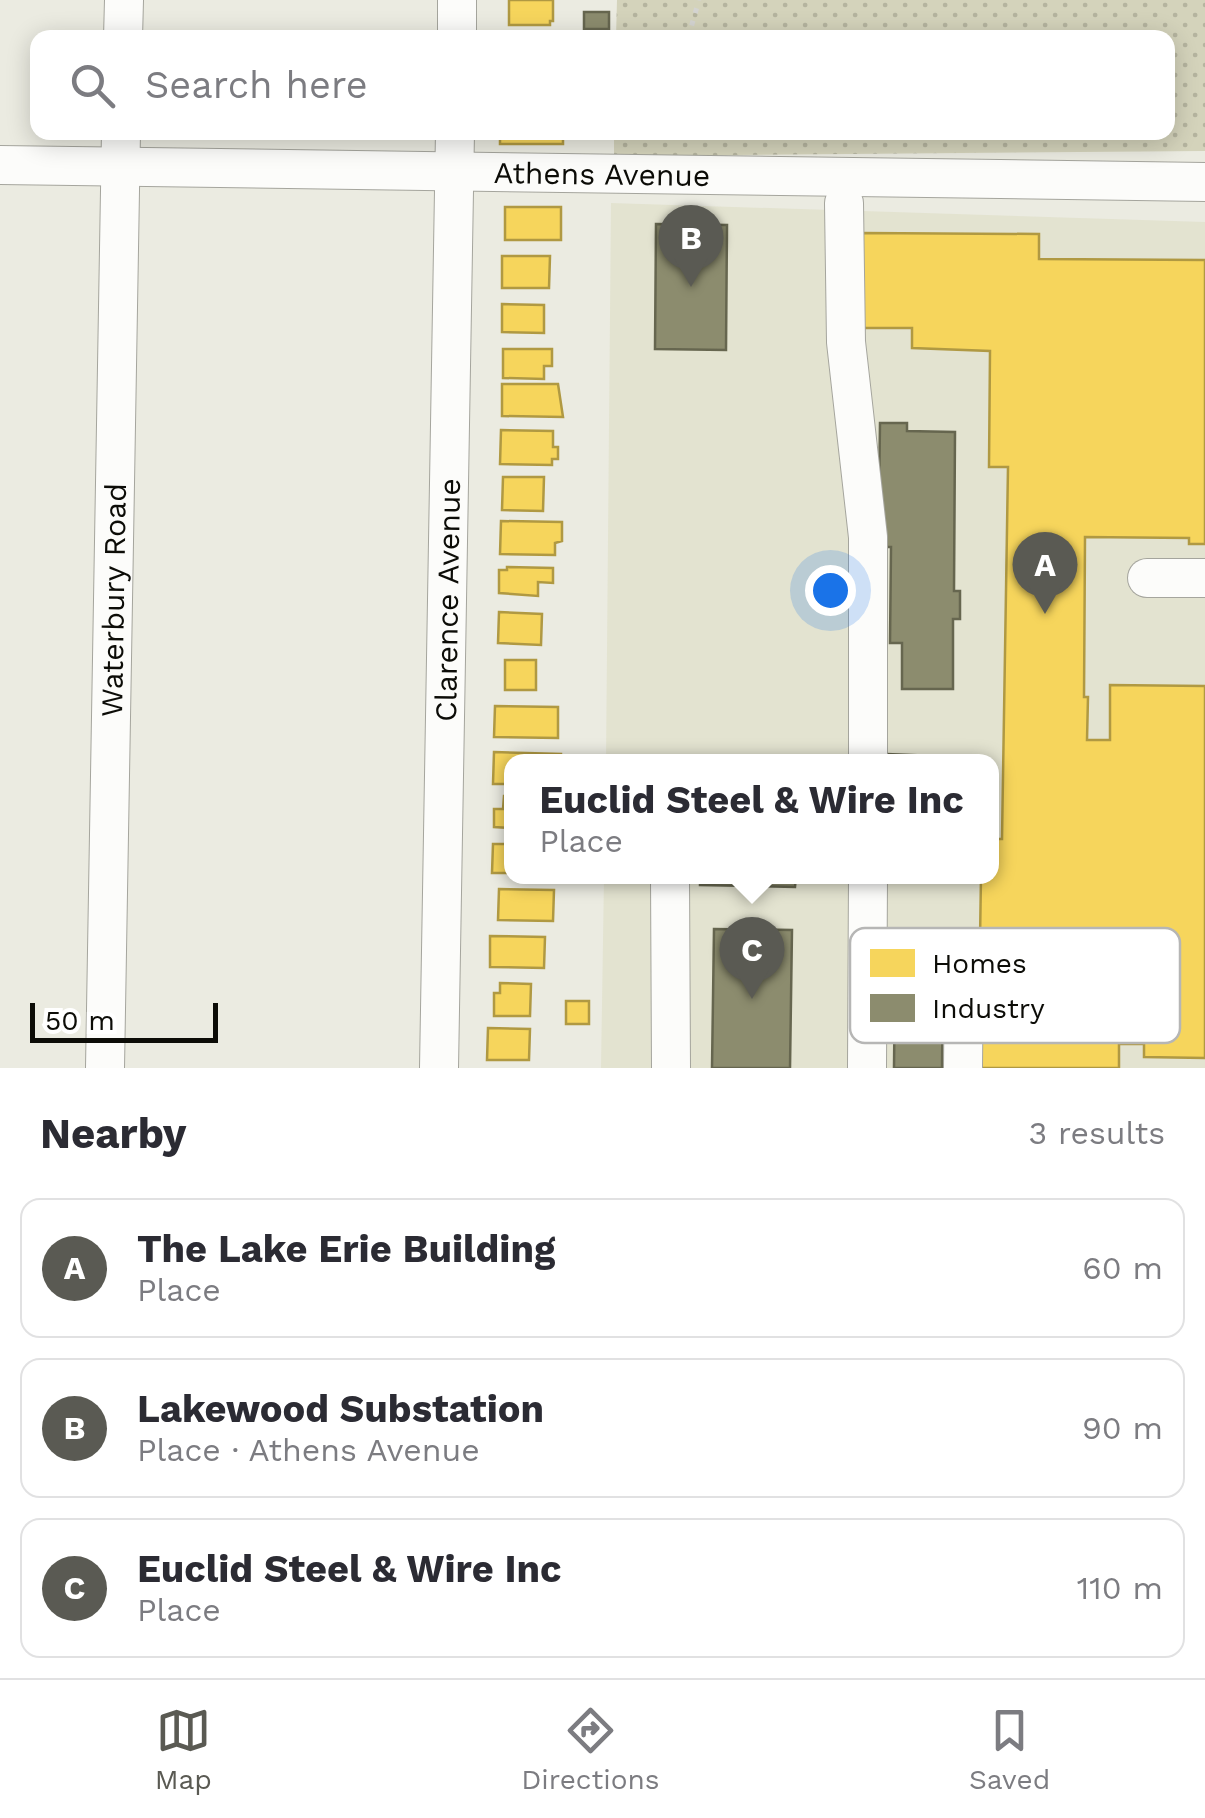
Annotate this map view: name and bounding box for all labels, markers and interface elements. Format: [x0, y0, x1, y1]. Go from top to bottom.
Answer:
search box [30, 30, 1175, 140]
icon: search [65, 58, 120, 113]
text: Search here [145, 63, 368, 107]
street label: Athens Avenue [493, 154, 711, 193]
pin: B [658, 204, 724, 287]
street label: Clarence Avenue [427, 478, 467, 722]
street label: Waterbury Road [94, 483, 132, 717]
pin: A [1012, 532, 1078, 614]
your location [805, 565, 856, 616]
popup [504, 754, 999, 884]
text: Euclid Steel & Wire Inc [539, 778, 964, 822]
text: Place [539, 822, 623, 860]
pin: C [720, 916, 784, 999]
legend [850, 928, 1180, 1043]
text: Homes [932, 947, 1027, 980]
text: Industry [932, 992, 1045, 1025]
scale bar [30, 998, 218, 1042]
text: 50 m [45, 1004, 115, 1037]
text: Nearby [40, 1109, 187, 1158]
text: 3 results [1028, 1114, 1165, 1152]
text: The Lake Erie Building [137, 1227, 555, 1271]
text: A [64, 1249, 85, 1287]
text: 60 m [1082, 1249, 1163, 1287]
text: Place [137, 1271, 221, 1309]
text: Lakewood Substation [137, 1387, 544, 1431]
text: B [64, 1409, 85, 1447]
text: 90 m [1082, 1409, 1163, 1447]
text: Place · Athens Avenue [137, 1431, 480, 1469]
text: Euclid Steel & Wire Inc [137, 1547, 562, 1591]
text: C [64, 1569, 85, 1607]
text: 110 m [1077, 1569, 1163, 1607]
text: Place [137, 1591, 221, 1629]
tab: Map [155, 1703, 212, 1796]
tab: Directions [521, 1703, 660, 1796]
tab: Saved [969, 1703, 1050, 1796]

